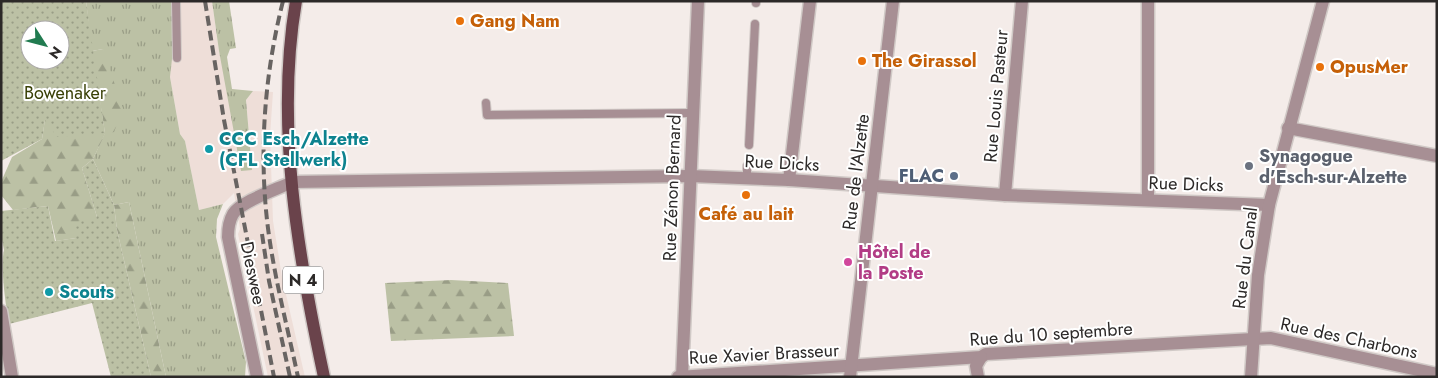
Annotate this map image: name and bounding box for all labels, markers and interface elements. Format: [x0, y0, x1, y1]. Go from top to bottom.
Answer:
place label: Gang Nam [470, 8, 560, 34]
marker: Gang Nam [454, 15, 466, 27]
north arrow [20, 20, 70, 70]
street label: Rue Louis Pasteur [977, 28, 1015, 164]
text: N [44, 42, 67, 63]
place label: The Girassol [872, 48, 977, 74]
place label: OpusMer [1330, 54, 1409, 80]
marker: The Girassol [856, 55, 868, 67]
marker: OpusMer [1314, 61, 1326, 73]
park label: Bowenaker [24, 80, 107, 106]
street label: Rue de l'Alzette [836, 112, 876, 232]
street label: Rue Zénon Bernard [656, 114, 688, 262]
place label: CCC Esch/Alzette (CFL Stellwerk) [219, 126, 369, 173]
marker: CCC Esch/Alzette (CFL Stellwerk) [203, 143, 215, 155]
place label: Synagogue d'Esch-sur-Alzette [1259, 143, 1407, 190]
street label: Rue Dicks [744, 148, 820, 178]
marker: Synagogue d'Esch-sur-Alzette [1243, 160, 1255, 172]
place label: FLAC [899, 163, 944, 189]
marker: FLAC [948, 170, 960, 182]
street label: Rue Dicks [1148, 170, 1224, 198]
marker: Café au lait [740, 189, 752, 201]
place label: Café au lait [699, 201, 794, 227]
street label: Rue du Canal [1226, 206, 1264, 310]
street label: Dieswee [234, 239, 272, 307]
place label: Hôtel de la Poste [858, 239, 931, 286]
marker: Hôtel de la Poste [842, 256, 854, 268]
road number: N 4 [283, 266, 323, 294]
place label: Scouts [59, 279, 114, 305]
marker: Scouts [43, 286, 55, 298]
street label: Rue des Charbons [1278, 311, 1420, 365]
street label: Rue du 10 septembre [969, 315, 1133, 353]
street label: Rue Xavier Brasseur [688, 337, 841, 371]

